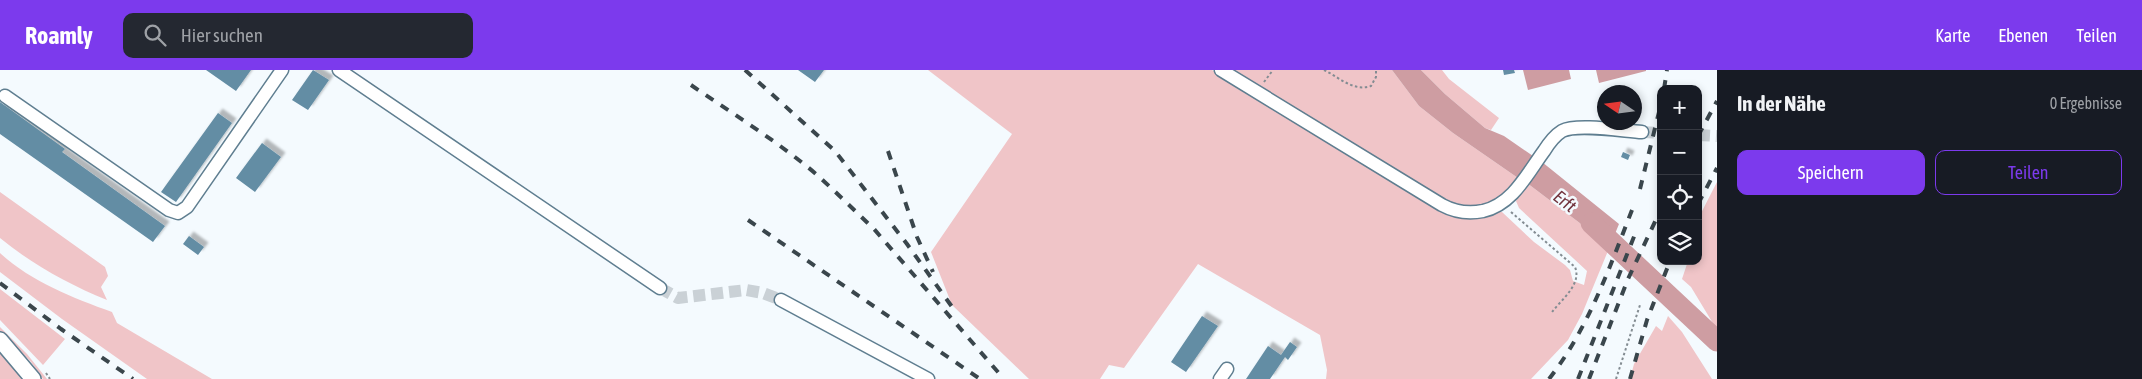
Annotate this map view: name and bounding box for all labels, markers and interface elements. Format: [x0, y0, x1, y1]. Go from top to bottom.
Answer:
search box [123, 13, 473, 58]
icon: search [141, 21, 169, 49]
text: Roamly [25, 22, 93, 49]
text: Hier suchen [181, 24, 263, 46]
text: Karte [1935, 25, 1970, 46]
text: Ebenen [1998, 25, 2048, 46]
text: Teilen [2076, 25, 2117, 46]
north arrow [1597, 85, 1642, 130]
map controls [1657, 85, 1702, 265]
button: + [1657, 85, 1702, 130]
text: In der Nähe [1737, 91, 1826, 115]
text: 0 Ergebnisse [2050, 94, 2122, 112]
button: − [1657, 130, 1702, 175]
button: Speichern [1737, 150, 1925, 195]
button: Teilen [1935, 150, 2122, 195]
button: locate [1657, 175, 1702, 220]
water label: Erft [1549, 186, 1581, 217]
button: layers [1657, 220, 1702, 265]

